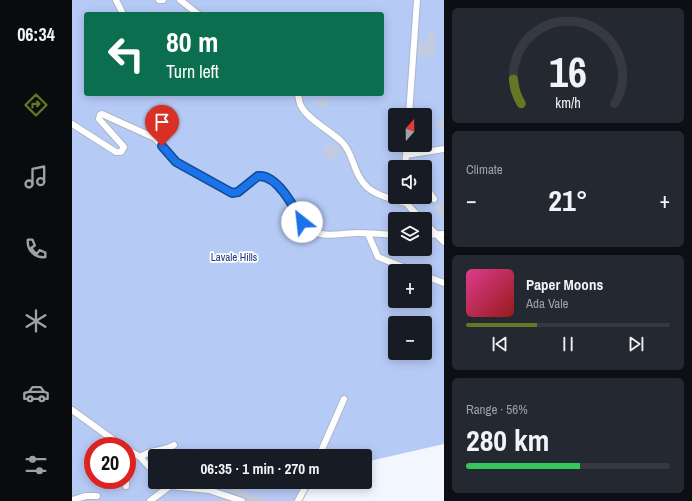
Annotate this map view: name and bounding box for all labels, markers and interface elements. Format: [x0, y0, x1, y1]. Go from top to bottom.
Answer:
text: 06:34 [17, 22, 55, 47]
text: 80 m [166, 23, 218, 61]
icon: left [100, 28, 152, 80]
text: 16 [549, 43, 587, 99]
text: Turn left [166, 59, 219, 84]
icon: directions [22, 91, 50, 119]
text: km/h [555, 92, 581, 111]
pin [145, 105, 179, 146]
north arrow [388, 108, 432, 152]
map controls [388, 108, 432, 360]
icon: arrive [151, 111, 173, 133]
button: sound [388, 160, 432, 204]
text: Climate [466, 161, 503, 178]
icon: music [22, 163, 50, 191]
text: 21° [548, 180, 588, 220]
text: − [466, 185, 477, 215]
text: + [659, 185, 670, 215]
position arrow [281, 201, 323, 243]
button: layers [388, 212, 432, 256]
icon: phone [22, 235, 50, 263]
park label: Lavale Hills [211, 250, 258, 264]
button: + [388, 264, 432, 308]
text: Paper Moons [526, 274, 603, 295]
text: Ada Vale [526, 295, 568, 312]
icon: climate [22, 307, 50, 335]
button: − [388, 316, 432, 360]
icon: previous [489, 333, 511, 355]
icon: pause [557, 333, 579, 355]
icon: next [625, 333, 647, 355]
icon: car [22, 379, 50, 407]
text: Range · 56% [466, 401, 528, 418]
text: 280 km [466, 420, 549, 460]
speed limit sign: 20 [84, 437, 136, 489]
icon: filters [22, 451, 50, 479]
text: 06:35 · 1 min · 270 m [201, 458, 319, 479]

